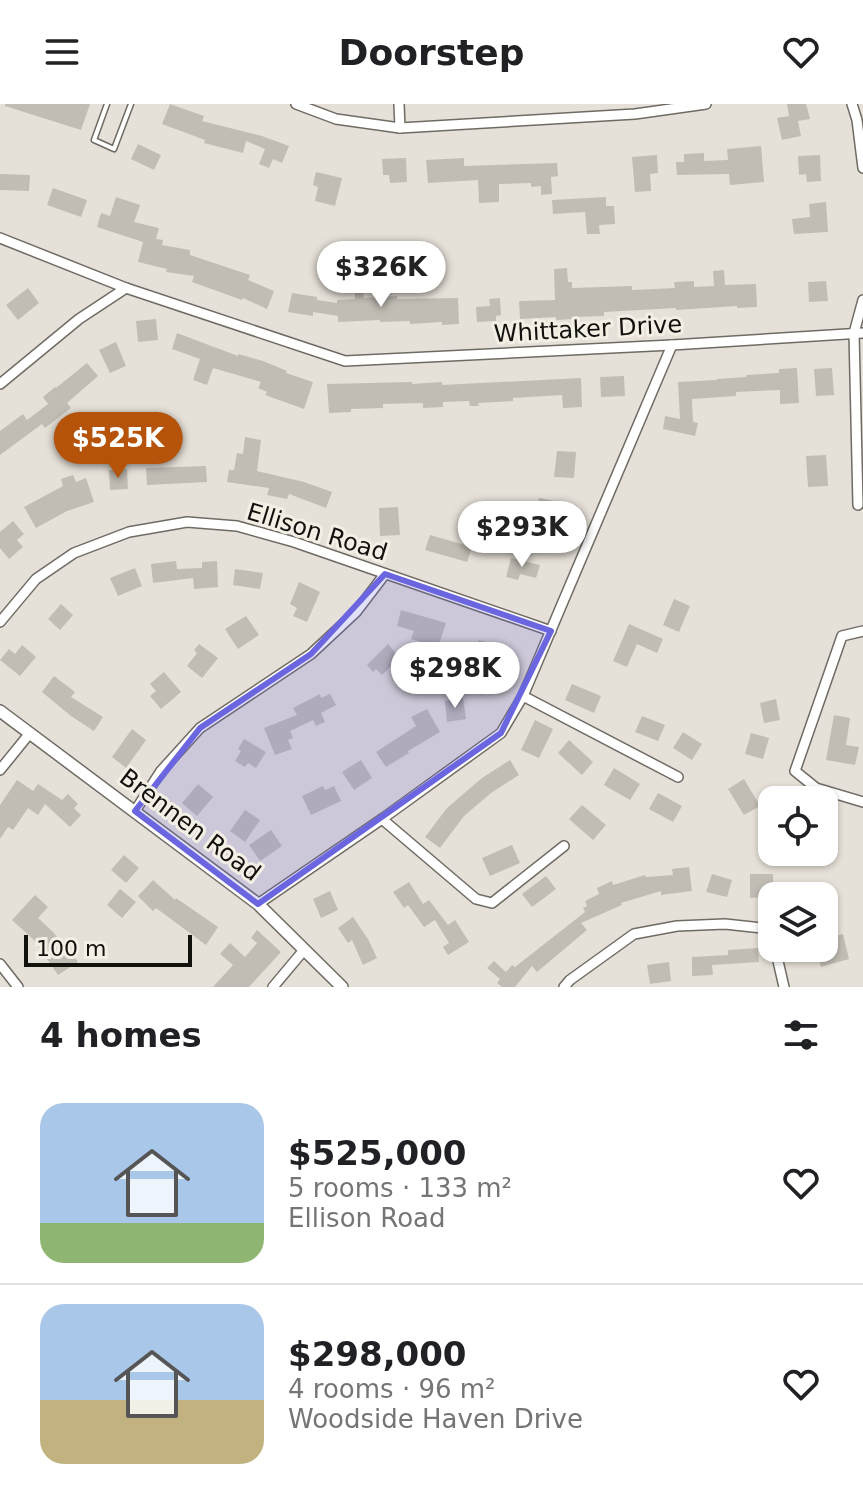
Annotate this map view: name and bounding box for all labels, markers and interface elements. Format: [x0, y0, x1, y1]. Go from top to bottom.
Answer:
icon: menu [40, 30, 84, 74]
icon: heart [779, 30, 823, 74]
text: Doorstep [339, 32, 524, 73]
pin: $326K [325, 241, 437, 309]
text: $326K [335, 252, 427, 282]
street label: Whittaker Drive [493, 310, 683, 348]
pin: $525K [62, 412, 174, 480]
text: $525K [72, 423, 164, 453]
street label: Ellison Road [243, 497, 391, 567]
pin: $293K [466, 501, 578, 569]
text: $293K [476, 512, 568, 542]
pin: $298K [399, 642, 511, 710]
text: $298K [409, 653, 501, 683]
street label: Brennen Road [114, 763, 266, 887]
map controls [758, 786, 838, 962]
button: locate [758, 786, 838, 866]
button: layers [758, 882, 838, 962]
scale bar [24, 931, 192, 967]
text: 100 m [36, 936, 106, 961]
icon: filters [779, 1013, 823, 1057]
text: 4 homes [40, 1015, 202, 1055]
text: $525,000 [288, 1133, 467, 1173]
icon: home [104, 1135, 200, 1231]
icon: heart [779, 1161, 823, 1205]
text: 5 rooms · 133 m² [288, 1173, 512, 1203]
text: Ellison Road [288, 1203, 446, 1233]
text: $298,000 [288, 1334, 467, 1374]
icon: home [104, 1336, 200, 1432]
icon: heart [779, 1362, 823, 1406]
text: 4 rooms · 96 m² [288, 1374, 496, 1404]
text: Woodside Haven Drive [288, 1404, 583, 1434]

